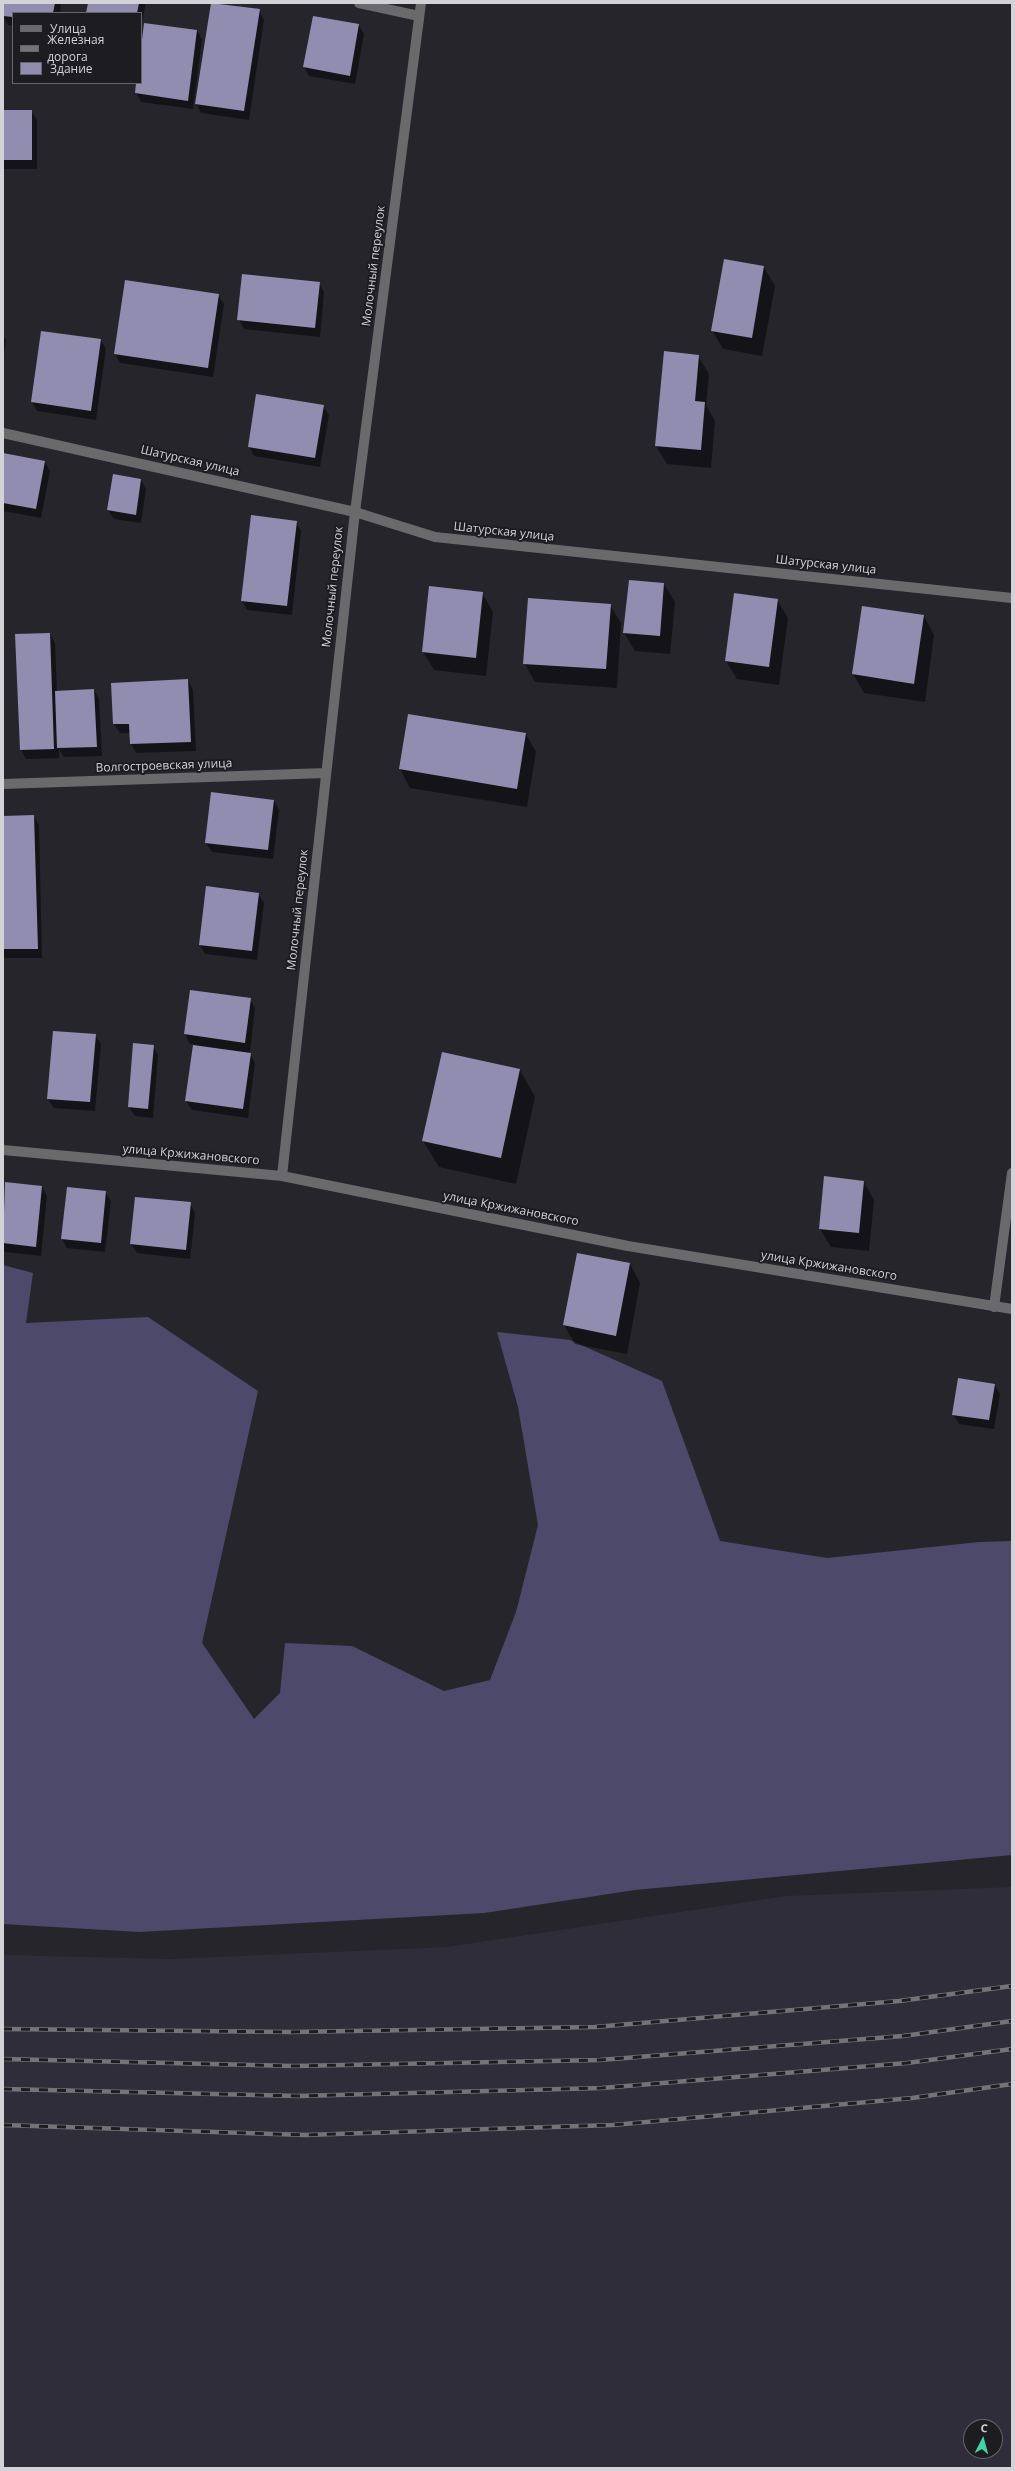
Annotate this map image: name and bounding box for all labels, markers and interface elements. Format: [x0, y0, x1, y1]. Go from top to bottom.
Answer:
legend [12, 12, 142, 84]
text: Улица [50, 20, 86, 37]
text: Железная дорога [47, 31, 104, 65]
text: Здание [50, 60, 93, 77]
street label: Молочный переулок [359, 205, 389, 327]
street label: Шатурская улица [139, 443, 241, 479]
street label: Шатурская улица [453, 520, 555, 544]
street label: Молочный переулок [319, 526, 347, 648]
street label: Шатурская улица [775, 553, 877, 577]
street label: Волгостроевская улица [95, 756, 233, 776]
street label: Молочный переулок [284, 849, 312, 971]
street label: улица Кржижановского [122, 1142, 260, 1168]
street label: улица Кржижановского [442, 1189, 580, 1229]
street label: улица Кржижановского [760, 1248, 898, 1284]
north arrow [963, 2419, 1003, 2459]
text: С [980, 2420, 988, 2435]

